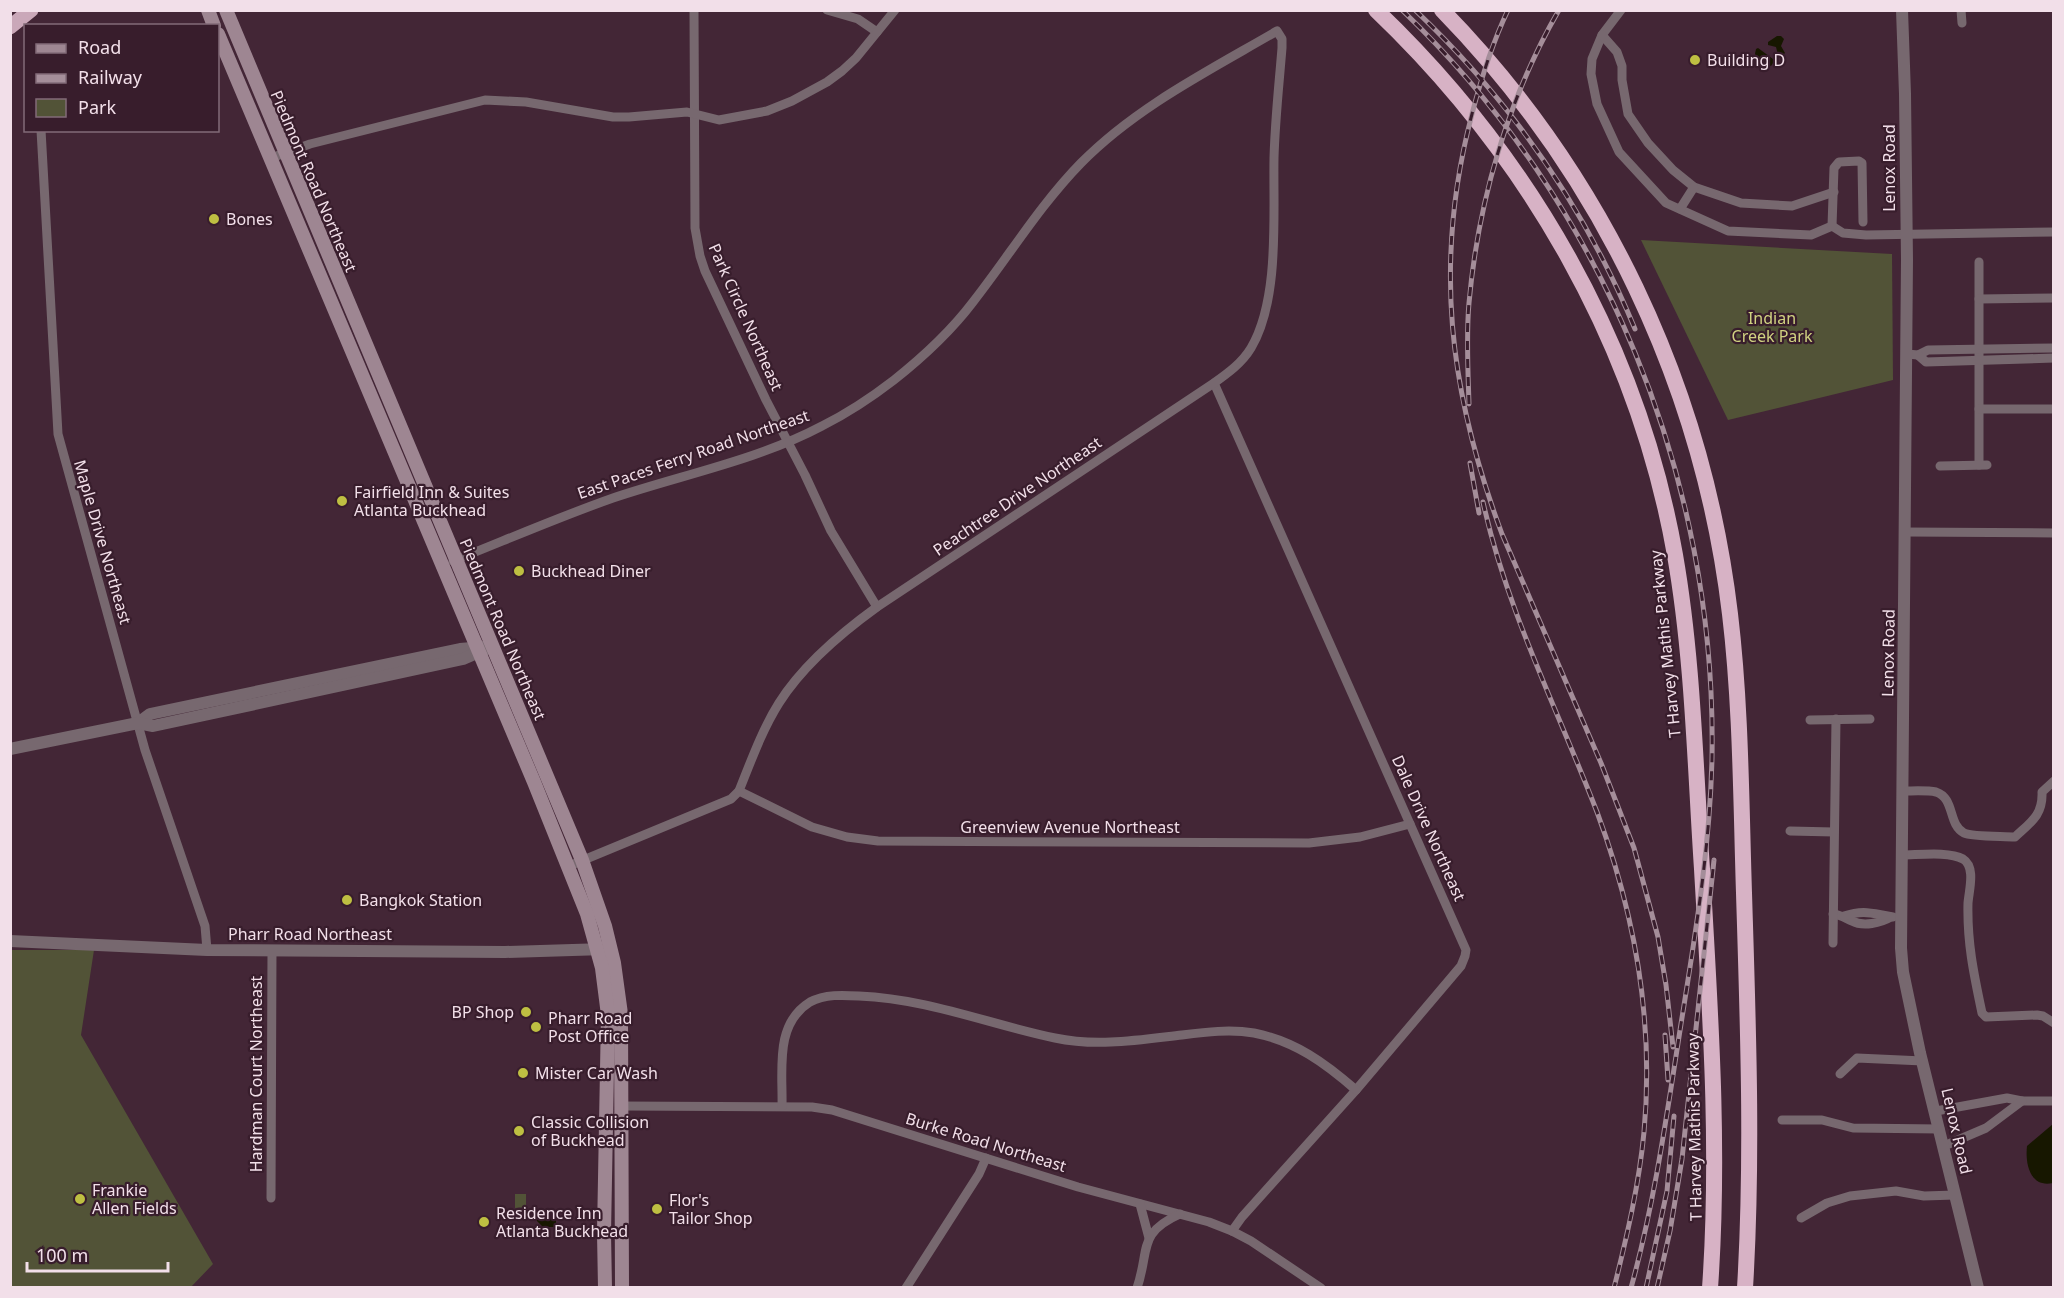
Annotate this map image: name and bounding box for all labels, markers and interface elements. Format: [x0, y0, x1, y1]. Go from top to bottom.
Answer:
legend [24, 24, 219, 132]
text: Road [78, 35, 121, 59]
place label: Building D [1707, 49, 1785, 71]
marker: Building D [1688, 53, 1702, 67]
text: Railway [78, 65, 143, 89]
street label: Piedmont Road Northeast [266, 87, 362, 275]
text: Park [78, 95, 116, 119]
street label: Lenox Road [1878, 124, 1900, 212]
place label: Bones [226, 208, 273, 230]
marker: Bones [207, 212, 221, 226]
street label: Park Circle Northeast [704, 240, 788, 394]
park label: Indian Creek Park [1732, 307, 1813, 347]
street label: East Paces Ferry Road Northeast [574, 404, 812, 504]
street label: Peachtree Drive Northeast [928, 431, 1106, 561]
street label: Maple Drive Northeast [69, 457, 137, 627]
place label: Fairfield Inn & Suites Atlanta Buckhead [354, 481, 509, 521]
marker: Fairfield Inn & Suites Atlanta Buckhead [335, 494, 349, 508]
street label: Piedmont Road Northeast [455, 535, 551, 723]
street label: T Harvey Mathis Parkway [1644, 548, 1686, 739]
place label: Buckhead Diner [531, 560, 651, 582]
marker: Buckhead Diner [512, 564, 526, 578]
street label: Lenox Road [1876, 609, 1900, 697]
street label: Dale Drive Northeast [1387, 752, 1471, 905]
street label: Greenview Avenue Northeast [960, 816, 1180, 838]
place label: Bangkok Station [359, 889, 482, 911]
marker: Bangkok Station [340, 893, 354, 907]
street label: Pharr Road Northeast [228, 923, 392, 945]
street label: Hardman Court Northeast [245, 975, 267, 1172]
place label: BP Shop [452, 1001, 514, 1023]
marker: BP Shop [519, 1005, 533, 1019]
place label: Pharr Road Post Office [548, 1007, 632, 1047]
marker: Pharr Road Post Office [529, 1020, 543, 1034]
street label: T Harvey Mathis Parkway [1681, 1032, 1707, 1221]
place label: Mister Car Wash [535, 1062, 658, 1084]
marker: Mister Car Wash [516, 1066, 530, 1080]
street label: Lenox Road [1936, 1086, 1978, 1176]
street label: Burke Road Northeast [903, 1107, 1069, 1177]
place label: Classic Collision of Buckhead [531, 1111, 649, 1151]
marker: Classic Collision of Buckhead [512, 1124, 526, 1138]
place label: Frankie Allen Fields [92, 1179, 177, 1219]
place label: Flor's Tailor Shop [669, 1189, 753, 1229]
marker: Frankie Allen Fields [73, 1192, 87, 1206]
place label: Residence Inn Atlanta Buckhead [496, 1202, 628, 1242]
marker: Flor's Tailor Shop [650, 1202, 664, 1216]
marker: Residence Inn Atlanta Buckhead [477, 1215, 491, 1229]
scale bar [27, 1235, 168, 1273]
text: 100 m [36, 1243, 88, 1267]

